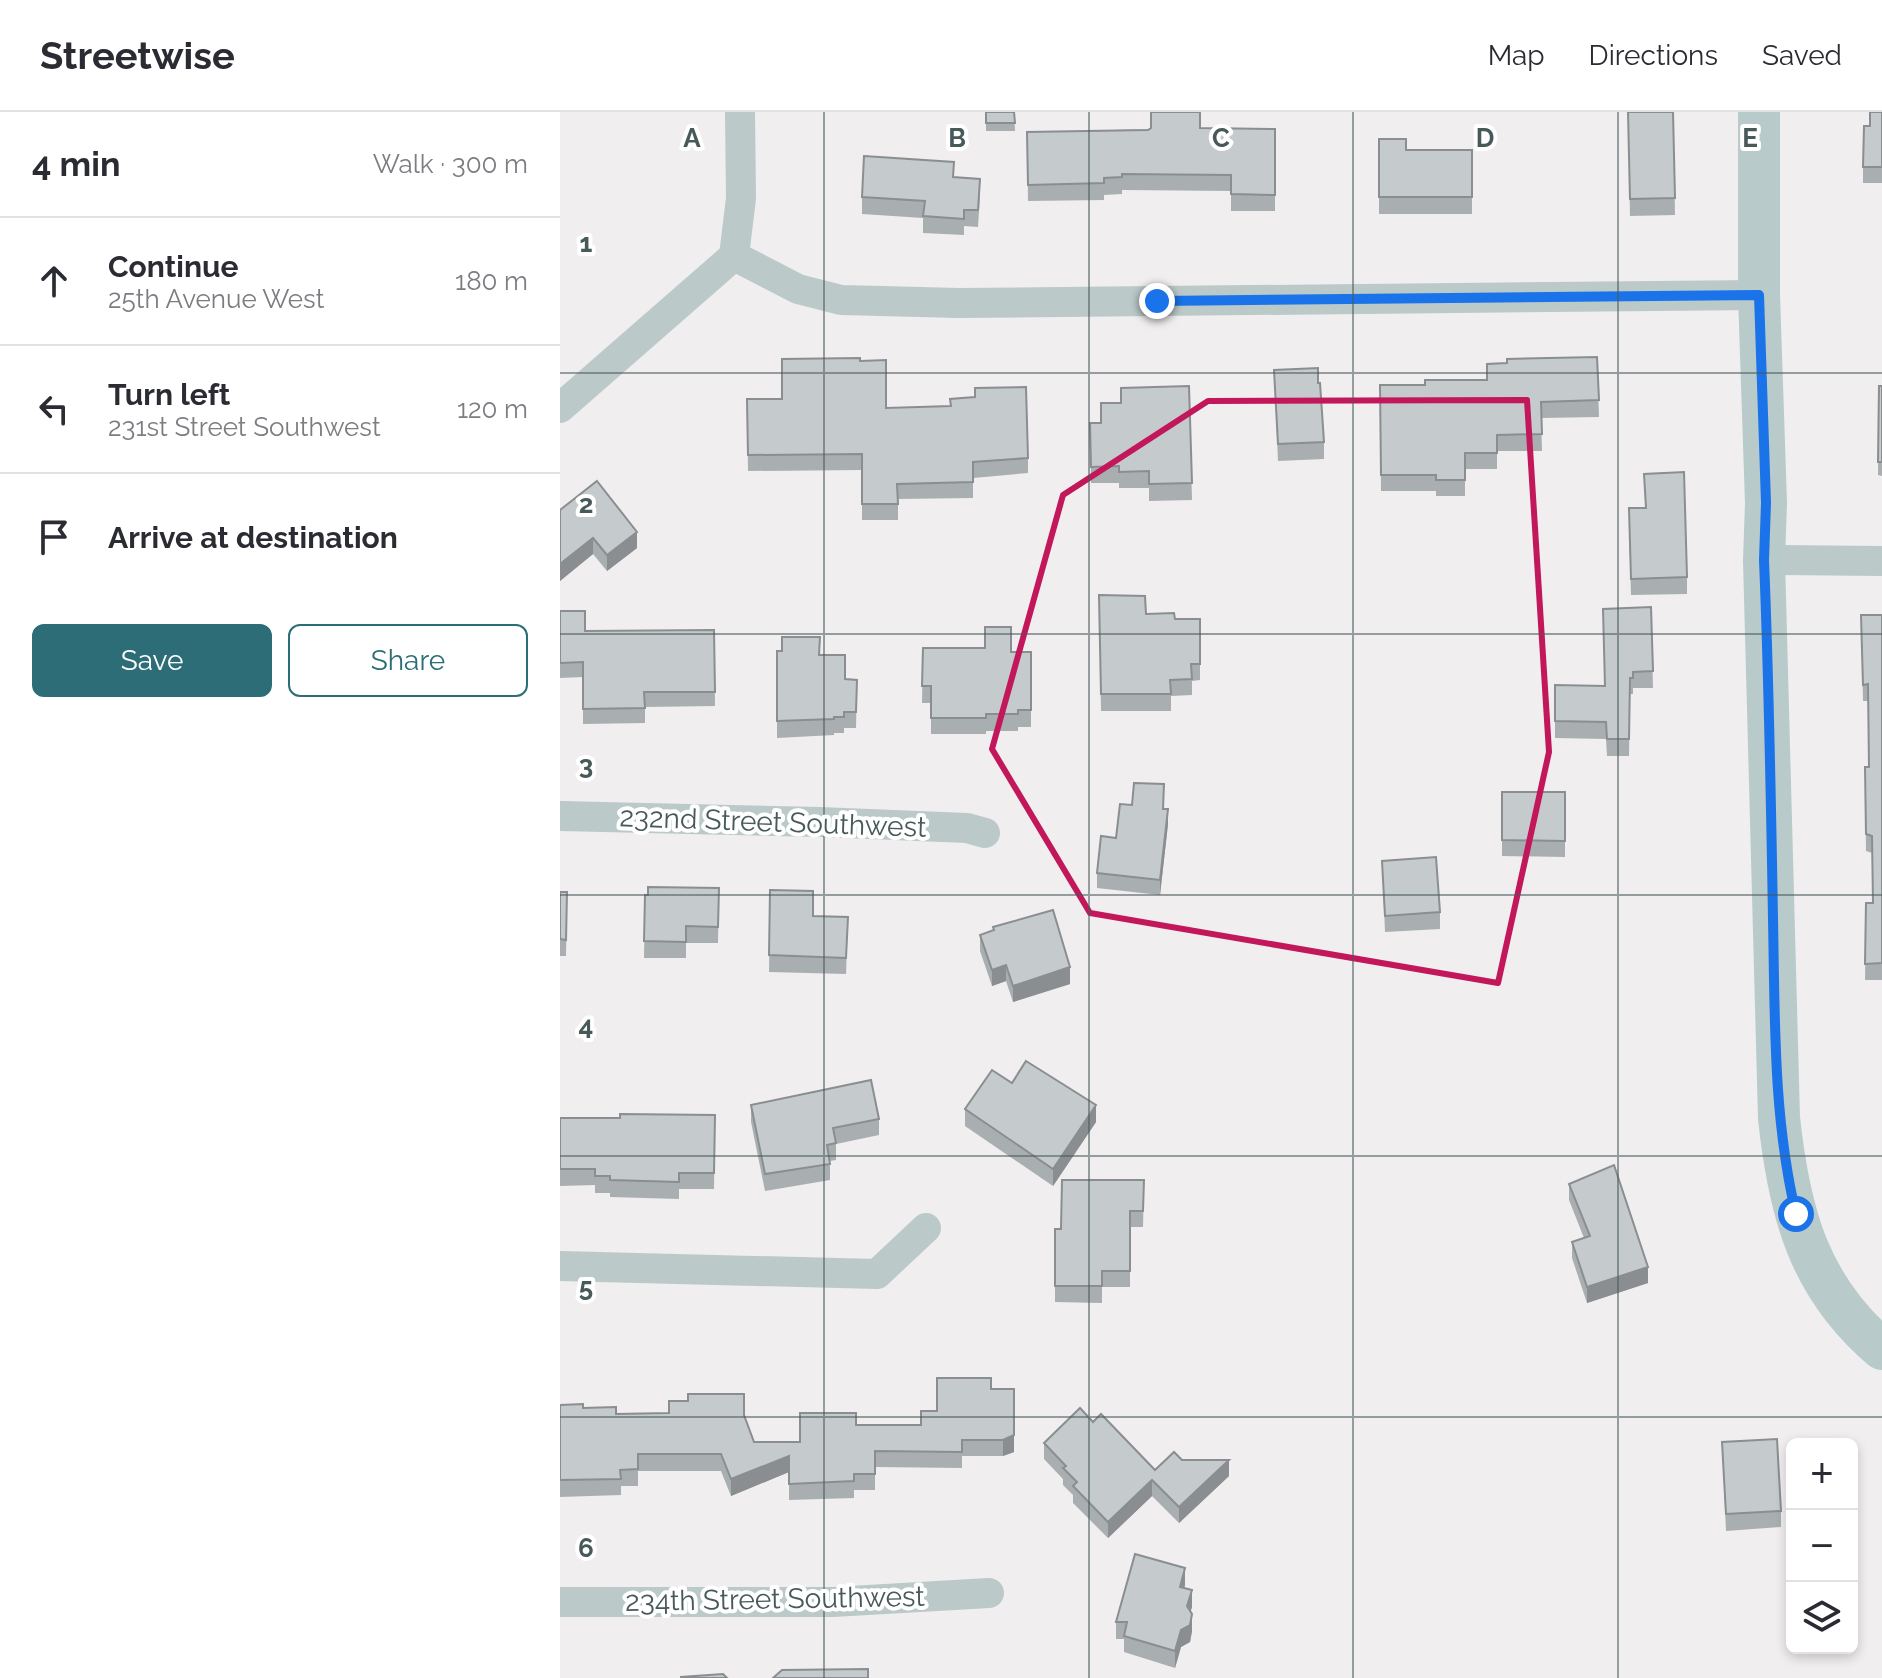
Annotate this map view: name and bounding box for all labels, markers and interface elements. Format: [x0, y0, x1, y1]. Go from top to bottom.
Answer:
text: Streetwise [40, 33, 235, 78]
text: Map [1488, 39, 1545, 72]
text: Directions [1589, 39, 1718, 72]
text: Saved [1762, 39, 1842, 72]
text: A [683, 123, 701, 153]
text: B [948, 123, 966, 153]
text: C [1212, 123, 1230, 153]
text: D [1476, 123, 1494, 153]
text: E [1742, 123, 1758, 153]
text: 4 min [32, 144, 120, 184]
text: Walk · 300 m [373, 149, 528, 179]
text: 1 [580, 228, 593, 258]
text: Continue [108, 249, 239, 284]
icon: ahead [32, 259, 76, 303]
text: 180 m [455, 266, 528, 296]
route end [1139, 283, 1175, 319]
text: 25th Avenue West [108, 284, 324, 314]
text: Turn left [108, 377, 230, 412]
icon: left [32, 387, 76, 431]
text: 120 m [457, 394, 528, 424]
text: 231st Street Southwest [108, 412, 381, 442]
text: 2 [579, 489, 593, 519]
icon: arrive [32, 515, 76, 559]
text: Arrive at destination [108, 520, 398, 555]
button: Save [32, 624, 272, 697]
button: Share [288, 624, 528, 697]
text: 3 [579, 750, 593, 780]
street label: 232nd Street Southwest [619, 800, 928, 844]
text: 4 [579, 1011, 593, 1041]
route start [1778, 1196, 1814, 1232]
text: 5 [579, 1272, 593, 1302]
map controls [1786, 1438, 1858, 1654]
button: + [1786, 1438, 1858, 1510]
button: − [1786, 1510, 1858, 1582]
text: 6 [578, 1533, 594, 1563]
street label: 234th Street Southwest [625, 1580, 926, 1618]
button: layers [1786, 1582, 1858, 1654]

